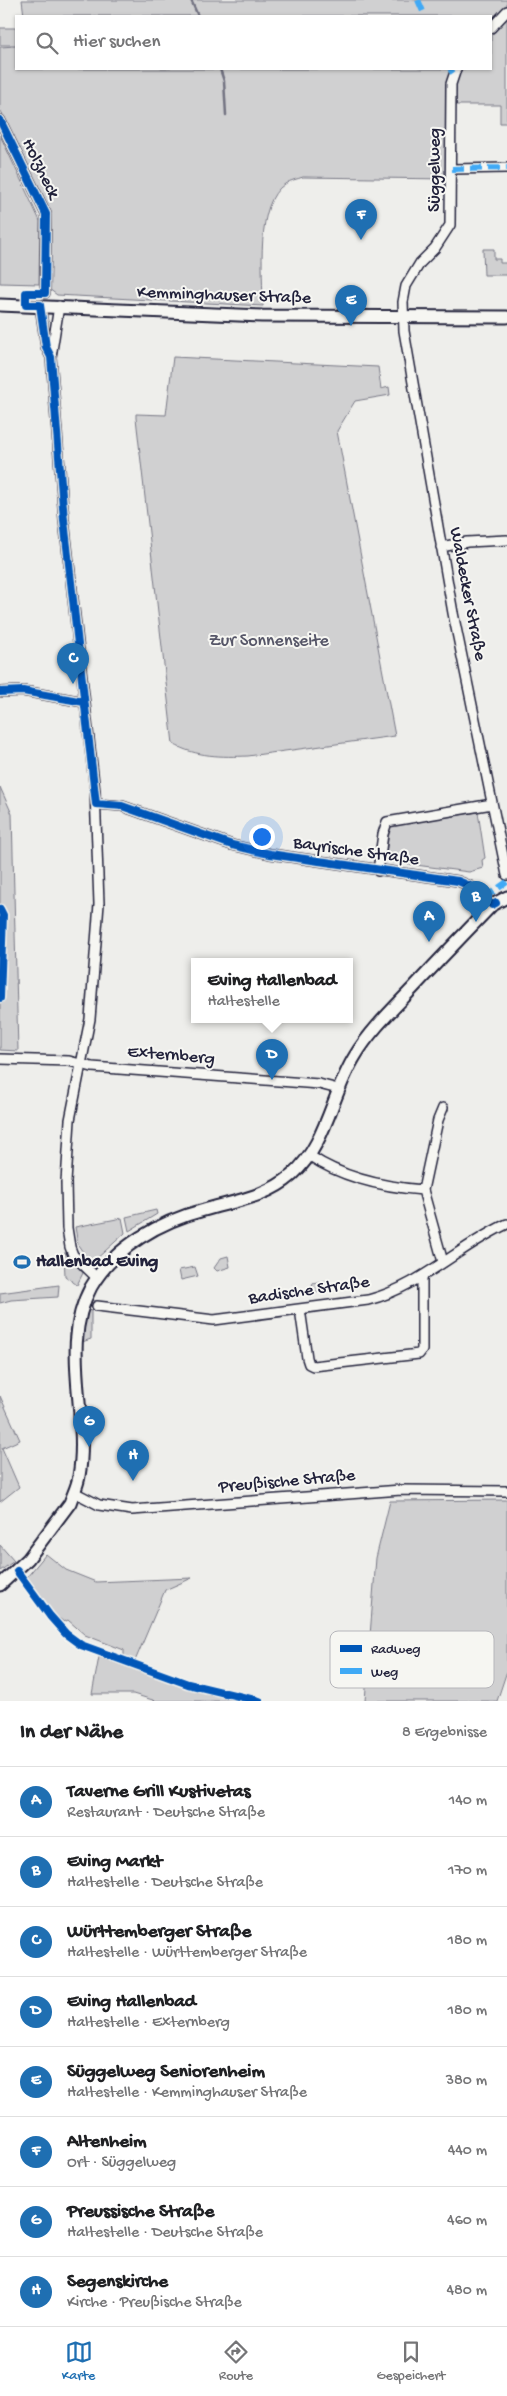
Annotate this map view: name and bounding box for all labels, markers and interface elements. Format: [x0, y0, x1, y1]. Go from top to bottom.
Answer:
search box [15, 15, 492, 70]
icon: search [33, 29, 61, 57]
text: Hier suchen [73, 31, 160, 54]
street label: Süggelweg [425, 128, 446, 212]
street label: Holzheck [16, 135, 64, 204]
pin: F [345, 199, 377, 240]
street label: Kemminghauser Straße [136, 282, 312, 310]
pin: E [335, 285, 367, 326]
street label: Waldecker Straße [444, 526, 490, 663]
park label: Zur Sonnenseite [209, 631, 330, 652]
pin: C [57, 643, 89, 684]
your location [249, 824, 275, 850]
street label: Bayrische Straße [291, 833, 421, 871]
pin: B [460, 881, 492, 922]
pin: A [413, 901, 445, 942]
popup [191, 958, 353, 1023]
text: Eving Hallenbad [208, 970, 336, 993]
text: Haltestelle [208, 993, 280, 1012]
pin: D [256, 1039, 288, 1080]
street label: Externberg [126, 1042, 216, 1070]
sports icon: Hallenbad Eving [12, 1252, 32, 1272]
place label: Hallenbad Eving [36, 1252, 158, 1273]
street label: Badische Straße [246, 1272, 372, 1310]
pin: G [73, 1406, 105, 1447]
pin: H [117, 1440, 149, 1481]
street label: Preußische Straße [217, 1466, 357, 1499]
legend [330, 1631, 494, 1688]
text: Radweg [371, 1642, 420, 1659]
text: Weg [371, 1665, 398, 1682]
text: In der Nähe [20, 1721, 123, 1746]
text: 8 Ergebnisse [402, 1724, 487, 1743]
text: Taverne Grill Kustivetas [67, 1781, 251, 1804]
text: A [31, 1792, 41, 1811]
text: 140 m [449, 1792, 487, 1811]
text: Restaurant · Deutsche Straße [67, 1804, 265, 1823]
text: Eving Markt [67, 1851, 162, 1874]
text: B [32, 1862, 40, 1881]
text: 170 m [448, 1862, 487, 1881]
text: Haltestelle · Deutsche Straße [67, 1874, 263, 1893]
text: Württemberger Straße [67, 1921, 251, 1944]
text: C [32, 1932, 40, 1951]
text: 180 m [448, 1932, 487, 1951]
text: Haltestelle · Württemberger Straße [67, 1944, 307, 1963]
text: Eving Hallenbad [67, 1991, 196, 2014]
text: D [31, 2002, 41, 2021]
text: 180 m [448, 2002, 487, 2021]
text: Haltestelle · Externberg [67, 2014, 230, 2033]
text: Süggelweg Seniorenheim [67, 2061, 265, 2084]
text: E [31, 2072, 41, 2091]
text: 380 m [446, 2072, 487, 2091]
text: Haltestelle · Kemminghauser Straße [67, 2084, 307, 2103]
text: Altenheim [67, 2131, 147, 2154]
text: F [32, 2142, 40, 2161]
text: 440 m [448, 2142, 487, 2161]
text: Ort · Süggelweg [67, 2154, 176, 2173]
text: Preussische Straße [67, 2201, 214, 2224]
text: G [31, 2212, 41, 2231]
text: 460 m [447, 2212, 487, 2231]
text: Haltestelle · Deutsche Straße [67, 2224, 263, 2243]
text: Segenskirche [67, 2271, 168, 2294]
text: H [31, 2282, 41, 2301]
text: 480 m [446, 2282, 487, 2301]
text: Kirche · Preußische Straße [67, 2294, 242, 2313]
tab: Karte [62, 2338, 95, 2385]
tab: Route [219, 2338, 253, 2385]
tab: Gespeichert [377, 2338, 445, 2385]

